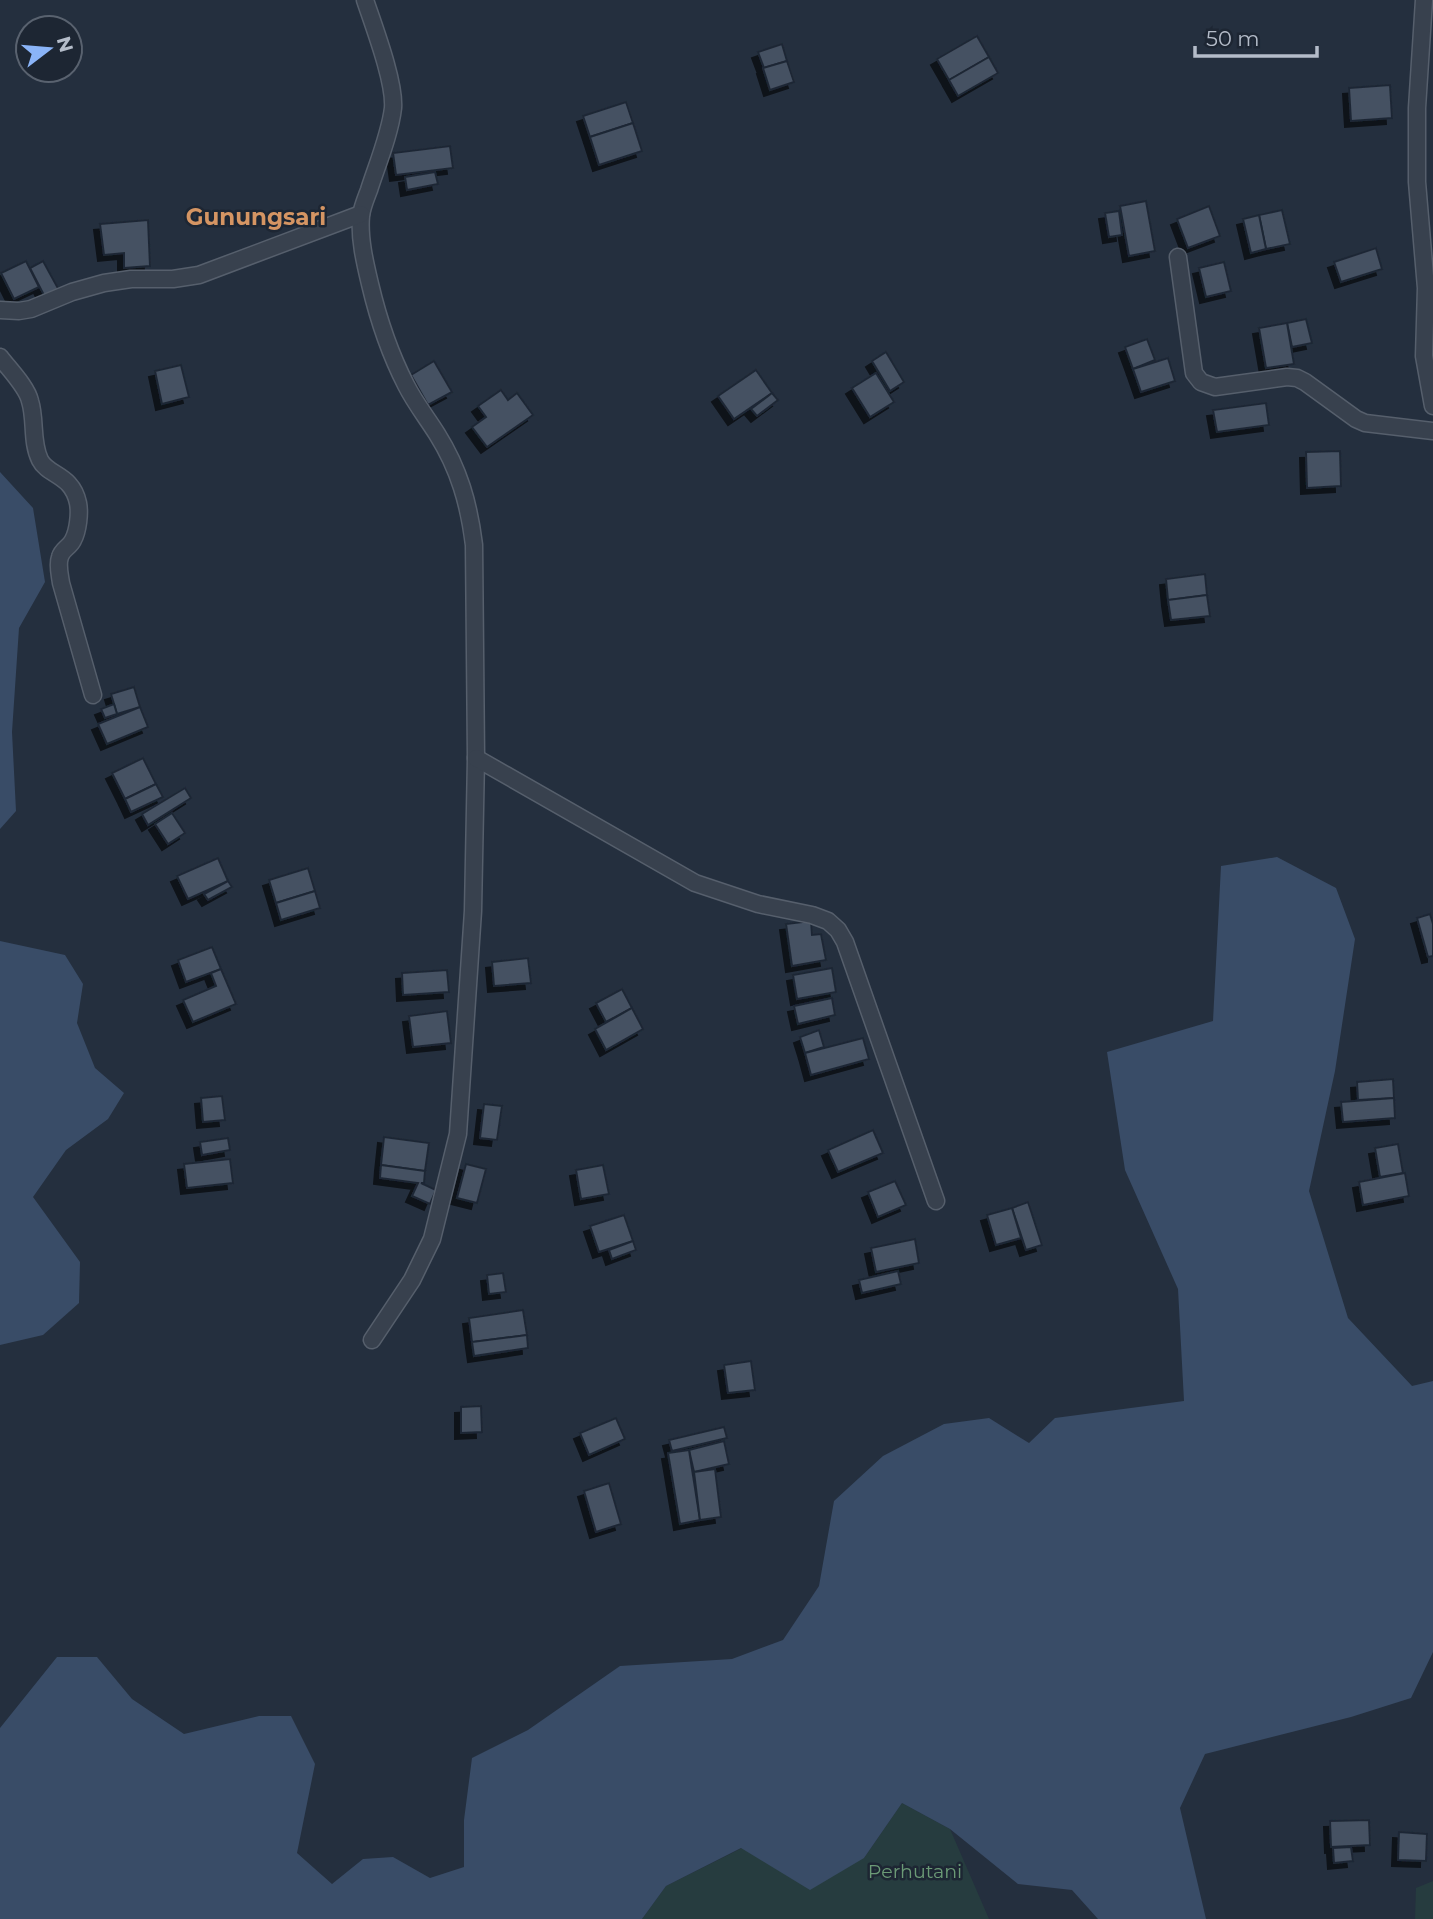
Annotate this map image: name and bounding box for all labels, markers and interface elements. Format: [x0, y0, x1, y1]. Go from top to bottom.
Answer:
north arrow [14, 14, 84, 84]
scale bar [1195, 14, 1318, 58]
text: 50 m [1206, 26, 1260, 51]
text: N [52, 34, 78, 55]
district label: Gunungsari [186, 203, 326, 231]
park label: Perhutani [868, 1860, 962, 1883]

